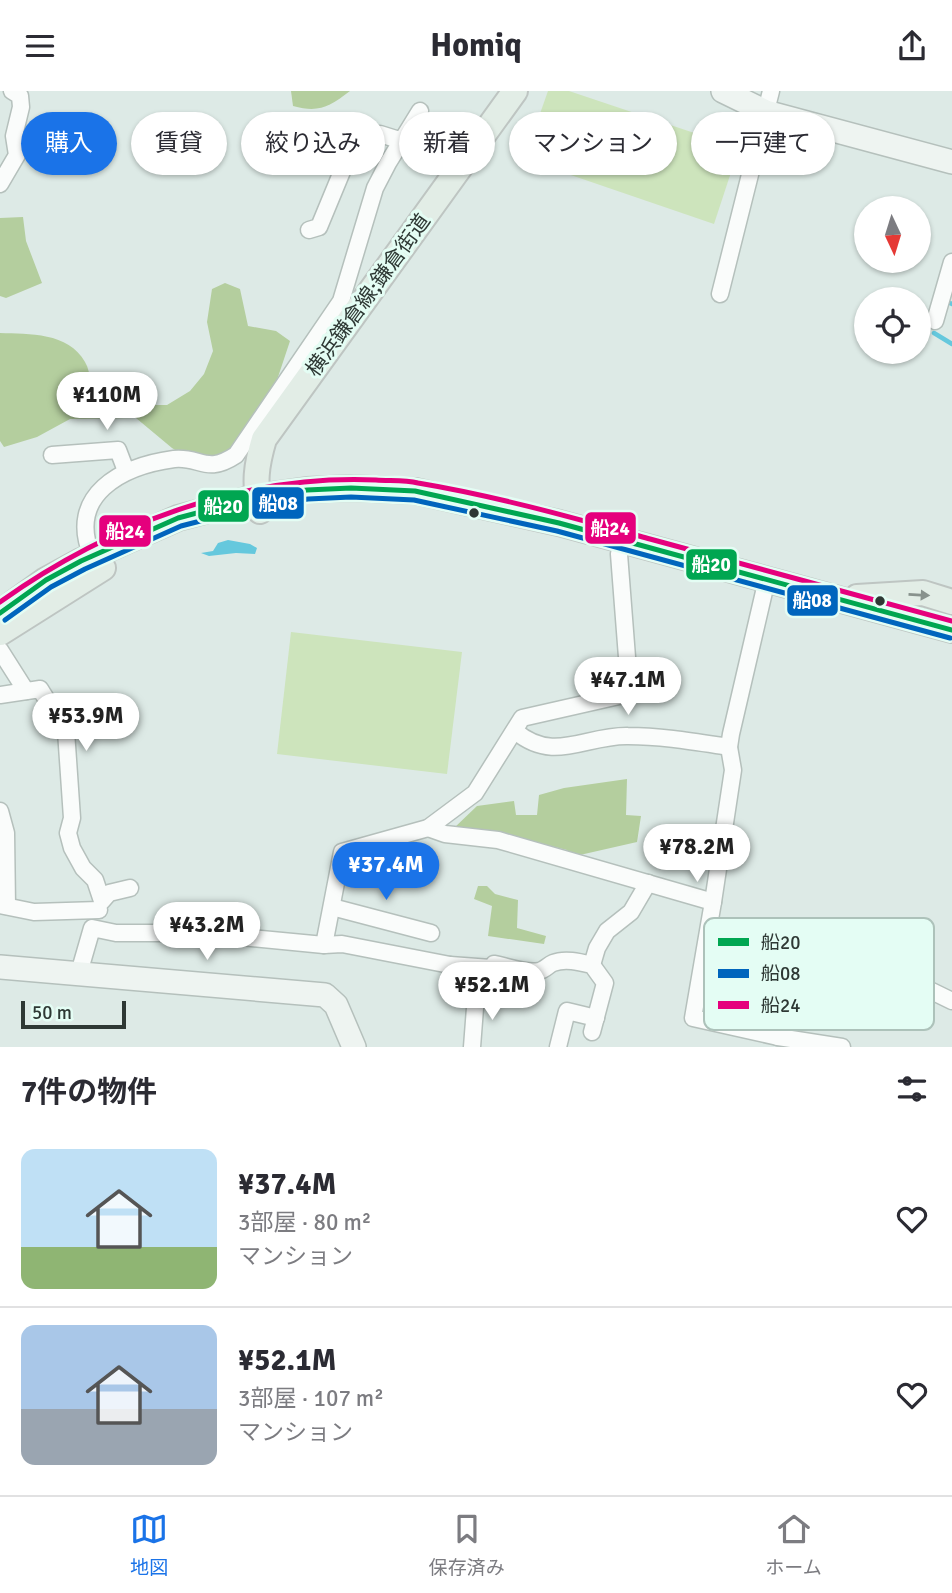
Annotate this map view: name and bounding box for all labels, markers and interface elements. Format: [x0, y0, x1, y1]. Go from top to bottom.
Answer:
text: Homiq [430, 26, 522, 65]
icon: menu [21, 27, 59, 65]
icon: share [893, 27, 931, 65]
chip: 購入 [21, 112, 117, 175]
chip: 賃貸 [131, 112, 227, 175]
chip: 絞り込み [241, 112, 385, 175]
chip: 新着 [399, 112, 495, 175]
chip: マンション [509, 112, 677, 175]
chip: 一戸建て [691, 112, 835, 175]
north arrow [854, 196, 931, 273]
map controls [854, 196, 931, 364]
street label: 横浜鎌倉線;鎌倉街道 [300, 209, 436, 381]
button: locate [854, 287, 931, 364]
pin: ¥110M [58, 373, 156, 432]
text: ¥110M [73, 380, 141, 409]
line badge: 船08 [251, 486, 305, 520]
line badge: 船20 [197, 489, 250, 523]
text: 船08 [258, 492, 298, 516]
text: 船20 [203, 495, 243, 519]
unlabelled marker [467, 506, 481, 520]
line badge: 船24 [584, 511, 637, 545]
line badge: 船24 [98, 514, 152, 548]
text: 船24 [590, 517, 630, 541]
text: 船24 [105, 520, 145, 544]
line badge: 船20 [685, 548, 738, 581]
text: 船20 [691, 553, 731, 577]
line badge: 船08 [786, 584, 839, 617]
text: 船08 [792, 589, 832, 613]
one-way arrow [908, 590, 930, 601]
unlabelled marker [873, 594, 887, 608]
pin: ¥47.1M [571, 657, 685, 717]
text: ¥47.1M [590, 665, 666, 694]
pin: ¥53.9M [29, 693, 143, 753]
text: ¥53.9M [48, 701, 124, 730]
pin: ¥78.2M [640, 825, 754, 884]
text: ¥78.2M [659, 832, 735, 861]
pin: ¥37.4M [329, 843, 443, 902]
text: ¥37.4M [348, 850, 424, 879]
pin: ¥43.2M [150, 903, 264, 962]
text: ¥43.2M [169, 910, 245, 939]
legend [704, 918, 934, 1030]
text: 船20 [761, 931, 801, 955]
text: 船08 [761, 962, 801, 986]
pin: ¥52.1M [435, 963, 549, 1022]
text: ¥52.1M [454, 970, 530, 999]
text: 船24 [761, 994, 801, 1018]
scale bar [21, 998, 126, 1030]
text: 50 m [32, 1001, 72, 1025]
icon: filters [893, 1070, 931, 1108]
text: 7件の物件 [21, 1074, 157, 1111]
text: ¥37.4M [238, 1166, 336, 1203]
icon: home [77, 1177, 161, 1261]
icon: heart [893, 1200, 931, 1238]
text: 3部屋 · 80 m² [238, 1208, 371, 1237]
text: マンション [238, 1242, 353, 1271]
text: ¥52.1M [238, 1342, 336, 1379]
icon: home [77, 1353, 161, 1437]
icon: heart [893, 1376, 931, 1414]
text: 3部屋 · 107 m² [238, 1384, 384, 1413]
text: マンション [238, 1418, 353, 1447]
tab: 地図 [130, 1510, 168, 1580]
tab: 保存済み [429, 1510, 505, 1580]
tab: ホーム [765, 1510, 822, 1580]

